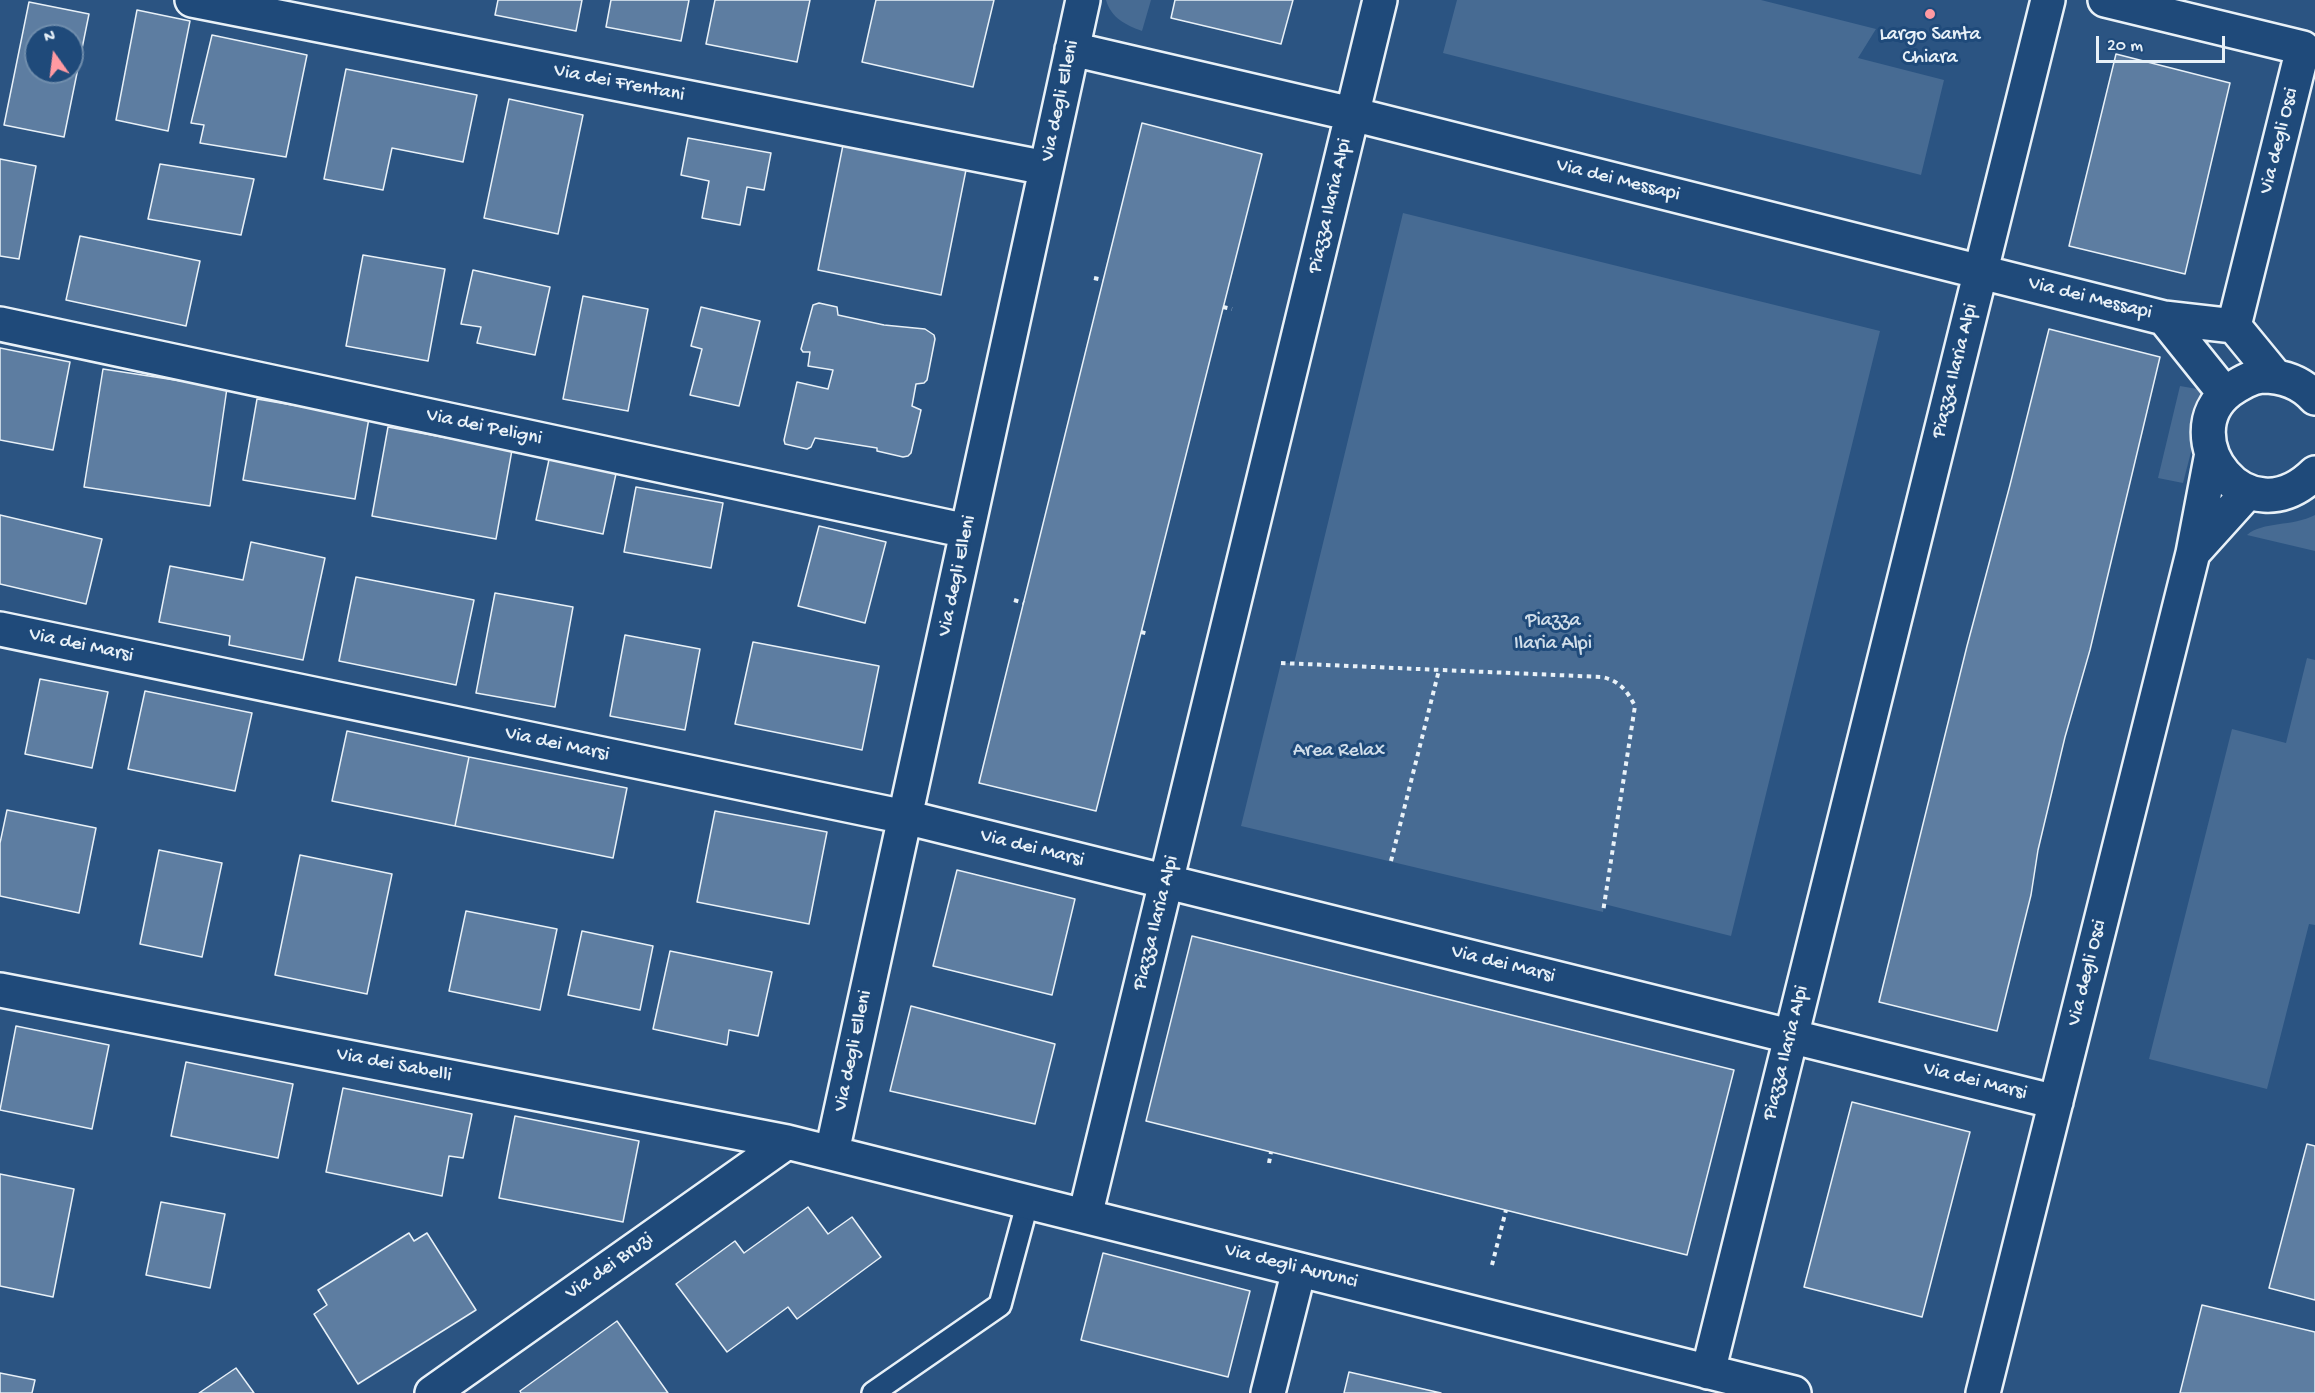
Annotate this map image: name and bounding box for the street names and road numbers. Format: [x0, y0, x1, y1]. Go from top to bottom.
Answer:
street label: Via degli Elleni [1036, 38, 1086, 164]
street label: Via dei Frentani [552, 60, 686, 108]
street label: Via degli Osci [2255, 85, 2305, 197]
street label: Piazza Ilaria Alpi [1304, 136, 1358, 276]
street label: Via dei Messapi [1554, 154, 1682, 208]
street label: Via dei Messapi [2026, 272, 2154, 326]
street label: Piazza Ilaria Alpi [1928, 301, 1984, 441]
street label: Via dei Peligni [424, 404, 544, 452]
street label: Via degli Elleni [933, 513, 983, 639]
street label: Via dei Marsi [27, 623, 135, 669]
street label: Via dei Marsi [503, 722, 611, 768]
street label: Via dei Marsi [978, 825, 1086, 873]
street label: Piazza Ilaria Alpi [1129, 853, 1185, 993]
street label: Via degli Osci [2063, 917, 2113, 1029]
street label: Via dei Marsi [1449, 941, 1557, 989]
street label: Piazza Ilaria Alpi [1759, 983, 1815, 1123]
street label: Via degli Elleni [829, 988, 879, 1114]
street label: Via dei Sabelli [334, 1043, 454, 1089]
street label: Via dei Marsi [1921, 1058, 2029, 1106]
street label: Via dei Bruzi [561, 1228, 659, 1306]
street label: Via degli Aurunci [1222, 1239, 1360, 1295]

